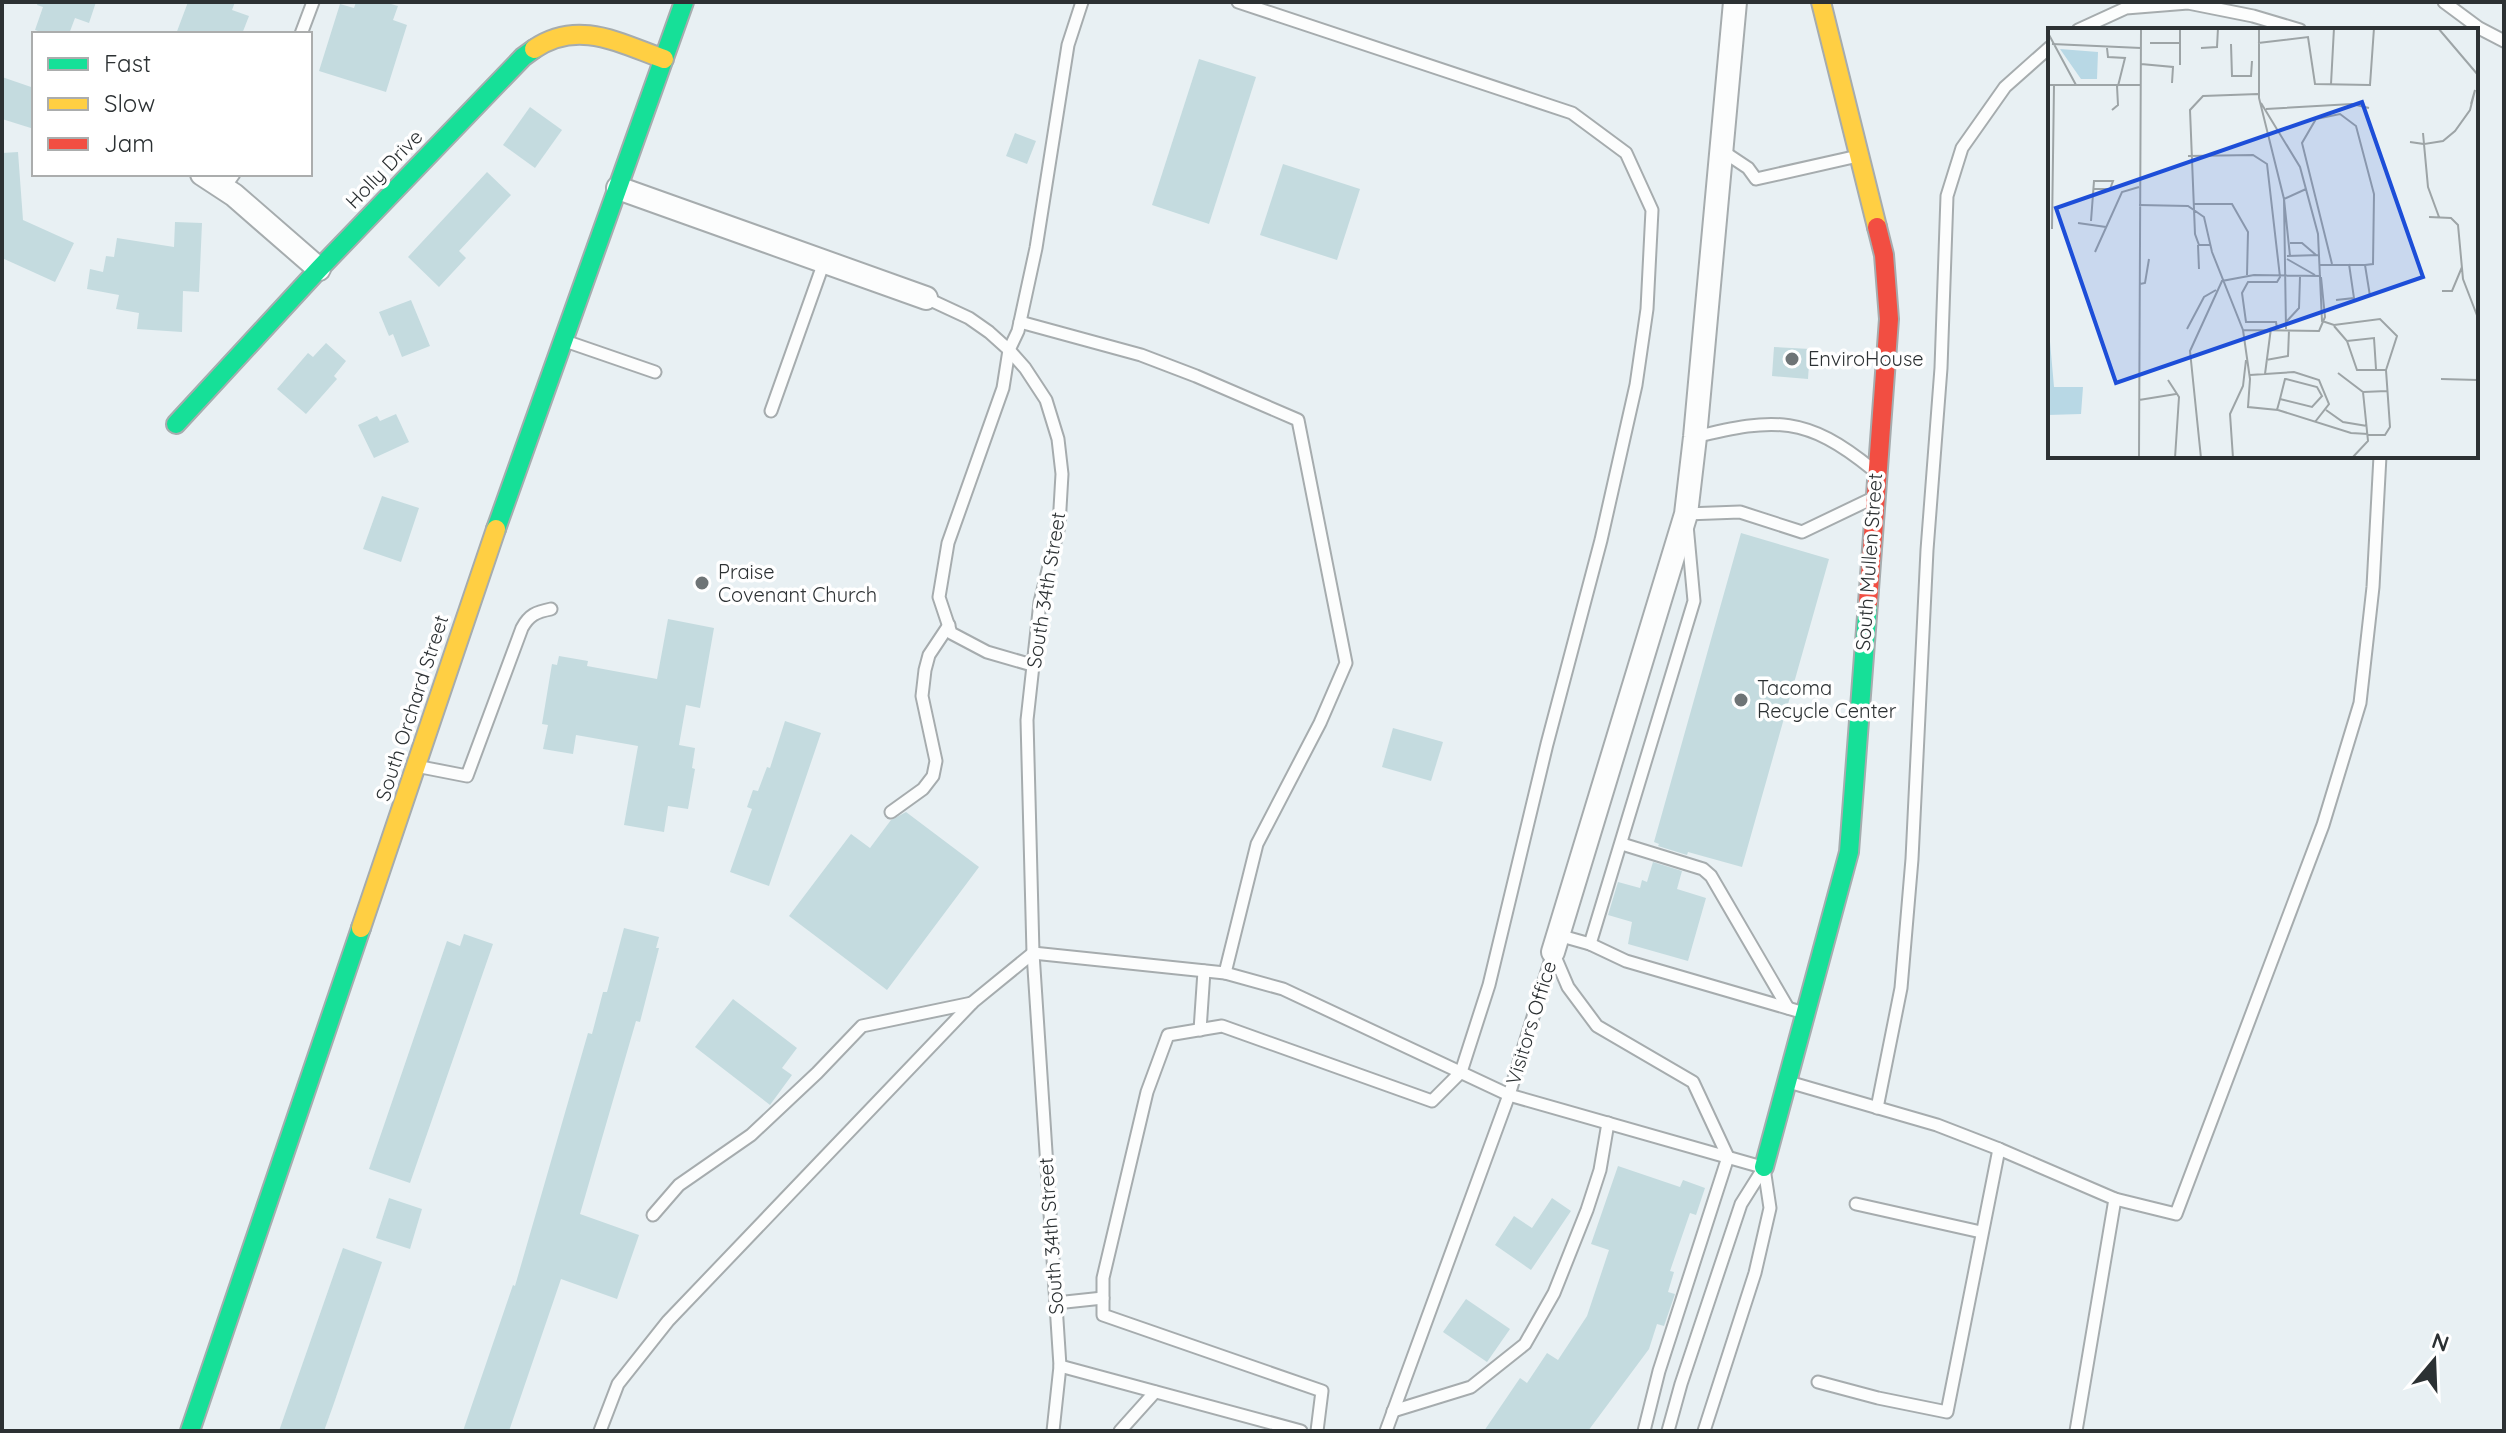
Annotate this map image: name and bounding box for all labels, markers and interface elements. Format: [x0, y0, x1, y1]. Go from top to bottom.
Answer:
inset map [2048, 28, 2478, 458]
legend [32, 32, 312, 176]
text: Fast [104, 48, 151, 78]
text: Slow [104, 88, 155, 118]
street label: Holly Drive [340, 124, 427, 213]
text: Jam [104, 128, 154, 158]
place label: EnviroHouse [1808, 346, 1924, 371]
marker: EnviroHouse [1783, 350, 1801, 368]
street label: South Mullen Street [1850, 472, 1887, 652]
street label: South 34th Street [1021, 510, 1070, 670]
place label: Praise Covenant Church [718, 559, 877, 607]
marker: Praise Covenant Church [693, 574, 711, 592]
street label: South Orchard Street [370, 611, 453, 804]
place label: Tacoma Recycle Center [1757, 675, 1897, 723]
marker: Tacoma Recycle Center [1732, 691, 1750, 709]
street label: Visitors Office [1500, 958, 1561, 1088]
street label: South 34th Street [1033, 1156, 1068, 1316]
north arrow [2394, 1321, 2474, 1401]
text: N [2428, 1326, 2453, 1358]

